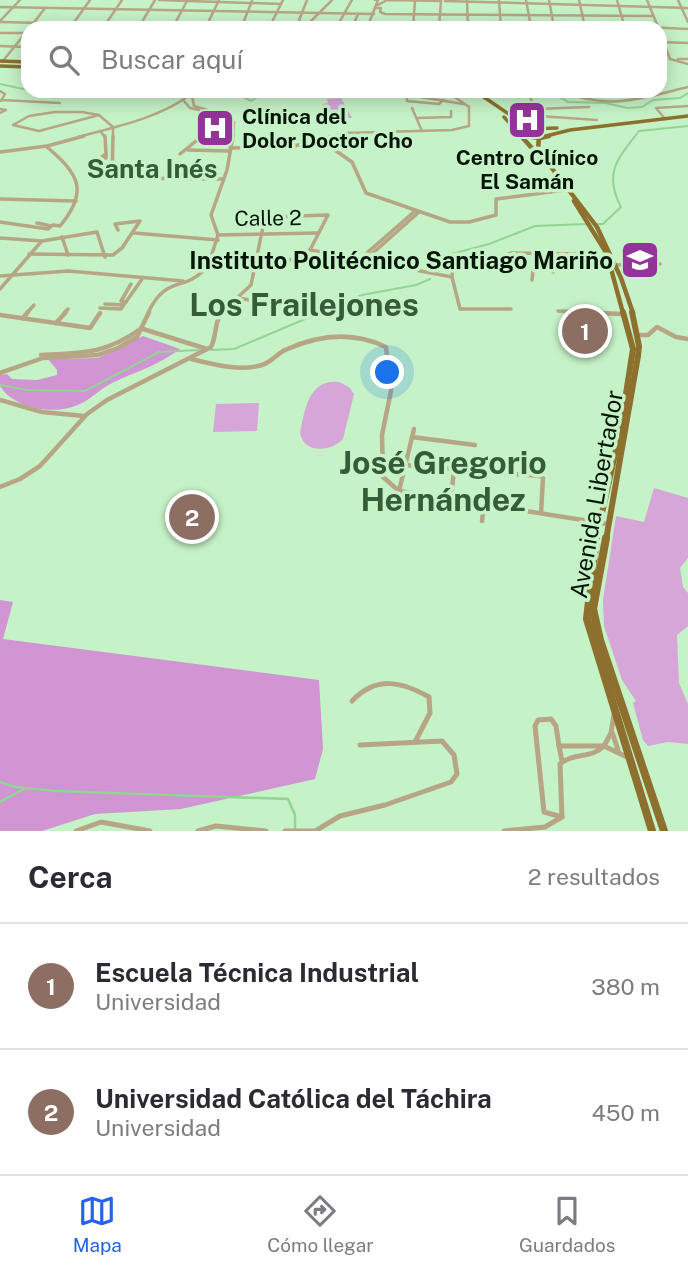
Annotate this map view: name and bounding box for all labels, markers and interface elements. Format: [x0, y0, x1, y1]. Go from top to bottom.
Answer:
search box [21, 21, 667, 98]
icon: search [45, 41, 83, 79]
text: Buscar aquí [101, 44, 243, 75]
hospital icon: Centro Clínico El Samán [506, 99, 548, 141]
place label: Clínica del Dolor Doctor Cho [242, 104, 413, 153]
hospital icon: Clínica del Dolor Doctor Cho [194, 107, 236, 149]
place label: Centro Clínico El Samán [456, 145, 598, 194]
district label: Santa Inés [87, 153, 217, 184]
street label: Calle 2 [234, 205, 302, 231]
school or university icon: Instituto Politécnico Santiago Mariño [619, 239, 661, 281]
place label: Instituto Politécnico Santiago Mariño [189, 246, 613, 274]
district label: Los Frailejones [189, 286, 419, 323]
pin: 1 [562, 305, 608, 357]
your location [370, 355, 404, 389]
street label: Avenida Libertador [564, 388, 628, 600]
district label: José Gregorio Hernández [339, 444, 547, 518]
pin: 2 [169, 491, 215, 543]
text: Cerca [28, 859, 113, 895]
text: 2 resultados [528, 863, 660, 890]
text: Escuela Técnica Industrial [95, 957, 419, 988]
text: 1 [46, 973, 56, 1000]
text: 380 m [591, 973, 660, 1000]
text: Universidad [95, 988, 221, 1015]
text: Universidad Católica del Táchira [95, 1083, 492, 1114]
text: 2 [44, 1099, 58, 1126]
text: 450 m [591, 1099, 660, 1126]
text: Universidad [95, 1114, 221, 1141]
tab: Mapa [73, 1192, 122, 1256]
tab: Cómo llegar [267, 1192, 374, 1256]
tab: Guardados [519, 1192, 615, 1256]

